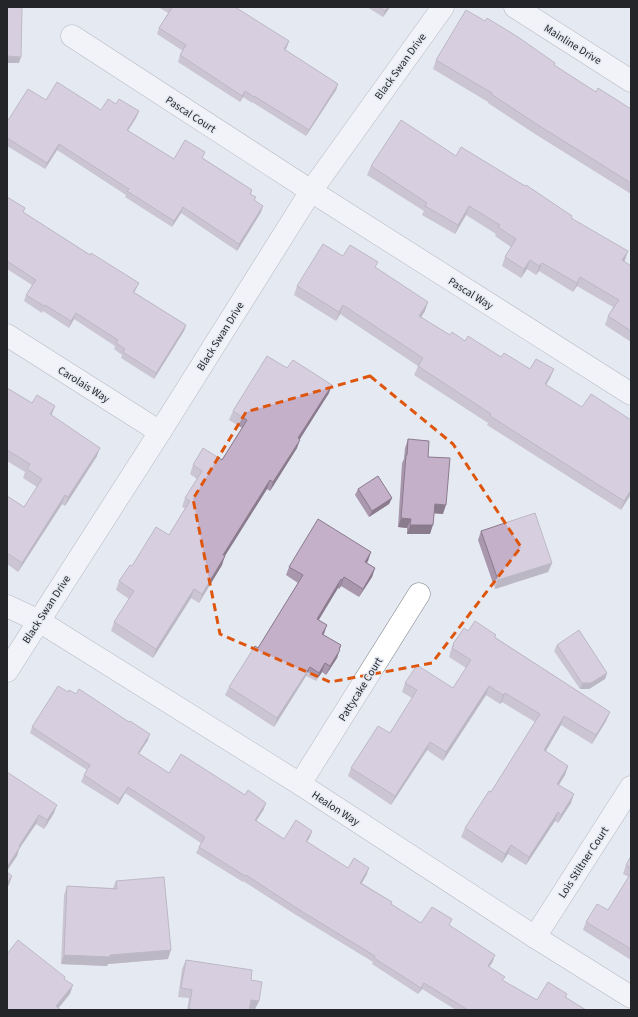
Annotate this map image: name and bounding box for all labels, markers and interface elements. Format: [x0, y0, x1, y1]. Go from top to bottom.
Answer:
street label: Mainline Drive [541, 21, 605, 68]
street label: Black Swan Drive [371, 30, 430, 103]
street label: Pascal Court [163, 93, 219, 136]
street label: Pascal Way [445, 274, 496, 313]
street label: Black Swan Drive [193, 298, 248, 374]
street label: Carolais Way [55, 363, 113, 406]
street label: Black Swan Drive [19, 572, 74, 646]
street label: Pattycake Court [335, 654, 386, 724]
street label: Healon Way [309, 787, 363, 829]
street label: Lois Stiltner Court [555, 823, 612, 901]

